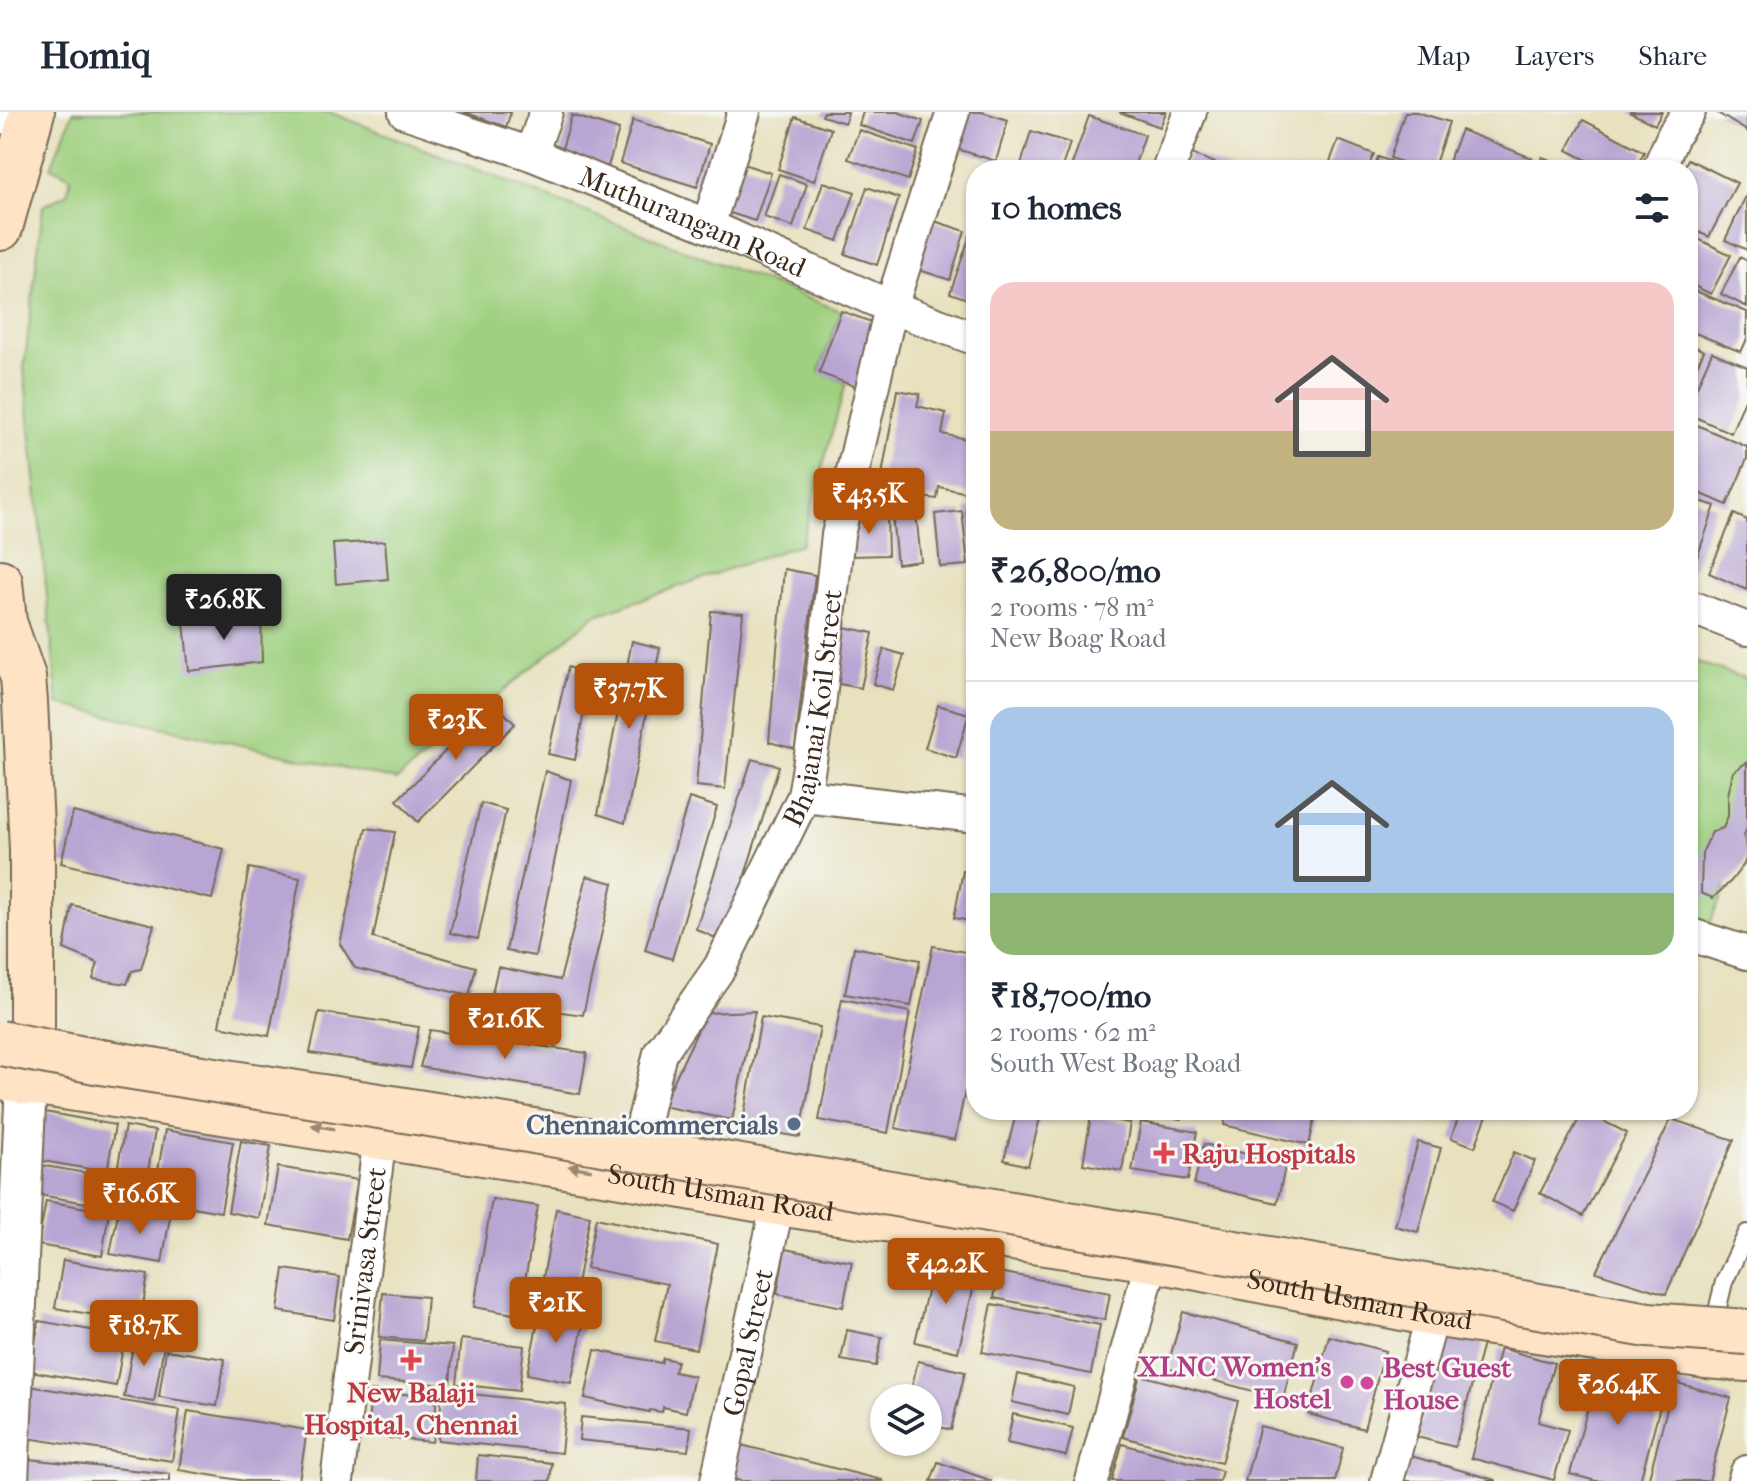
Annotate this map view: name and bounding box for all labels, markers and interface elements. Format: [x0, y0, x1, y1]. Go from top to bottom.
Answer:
text: Homiq [40, 33, 151, 78]
text: Map [1417, 39, 1470, 72]
text: Layers [1514, 39, 1594, 72]
text: Share [1638, 39, 1707, 72]
street label: Muthurangam Road [574, 159, 812, 285]
icon: filters [1630, 186, 1674, 230]
text: 10 homes [990, 188, 1121, 228]
icon: home [1260, 334, 1404, 478]
pin: ₹43.5K [804, 468, 934, 536]
text: ₹43.5K [832, 478, 906, 509]
text: ₹26,800/mo [990, 551, 1161, 591]
pin: ₹26.8K [159, 574, 289, 642]
text: ₹26.8K [184, 584, 264, 615]
street label: Bhajanai Koil Street [776, 588, 849, 832]
text: 2 rooms · 78 m² [990, 592, 1154, 623]
text: New Boag Road [990, 623, 1166, 654]
pin: ₹37.7K [564, 663, 694, 731]
text: ₹37.7K [593, 673, 665, 704]
pin: ₹23K [409, 694, 503, 762]
text: ₹23K [427, 704, 485, 735]
icon: home [1260, 759, 1404, 903]
text: ₹18,700/mo [990, 976, 1151, 1016]
pin: ₹21.6K [440, 993, 570, 1061]
text: ₹21.6K [467, 1003, 543, 1034]
text: 2 rooms · 62 m² [990, 1017, 1156, 1048]
text: South West Boag Road [990, 1048, 1241, 1079]
place label: Chennaicommercials [526, 1108, 778, 1141]
marker: Chennaicommercials [785, 1115, 803, 1133]
one-way arrow [310, 1120, 335, 1133]
place label: Raju Hospitals [1182, 1137, 1355, 1170]
marker: Raju Hospitals [1153, 1142, 1175, 1164]
street label: South Usman Road [605, 1157, 837, 1228]
one-way arrow [567, 1162, 592, 1174]
street label: Srinivasa Street [337, 1165, 393, 1356]
pin: ₹16.6K [75, 1168, 205, 1236]
text: ₹16.6K [102, 1178, 178, 1209]
pin: ₹42.2K [881, 1238, 1011, 1306]
text: ₹42.2K [906, 1248, 986, 1279]
street label: South Usman Road [1244, 1262, 1476, 1337]
street label: Gopal Street [716, 1266, 780, 1419]
pin: ₹21K [509, 1277, 603, 1345]
text: ₹21K [528, 1287, 584, 1318]
pin: ₹18.7K [79, 1300, 209, 1368]
text: ₹18.7K [108, 1310, 180, 1341]
marker: New Balaji Hospital, Chennai [400, 1349, 422, 1371]
place label: XLNC Women's Hostel [1137, 1350, 1331, 1415]
place label: Best Guest House [1383, 1351, 1512, 1416]
pin: ₹26.4K [1553, 1359, 1683, 1427]
text: ₹26.4K [1577, 1369, 1659, 1400]
marker: XLNC Women's Hostel [1338, 1373, 1356, 1391]
marker: Best Guest House [1358, 1374, 1376, 1392]
place label: New Balaji Hospital, Chennai [304, 1376, 519, 1441]
map controls [870, 1384, 942, 1456]
button: layers [870, 1384, 942, 1456]

